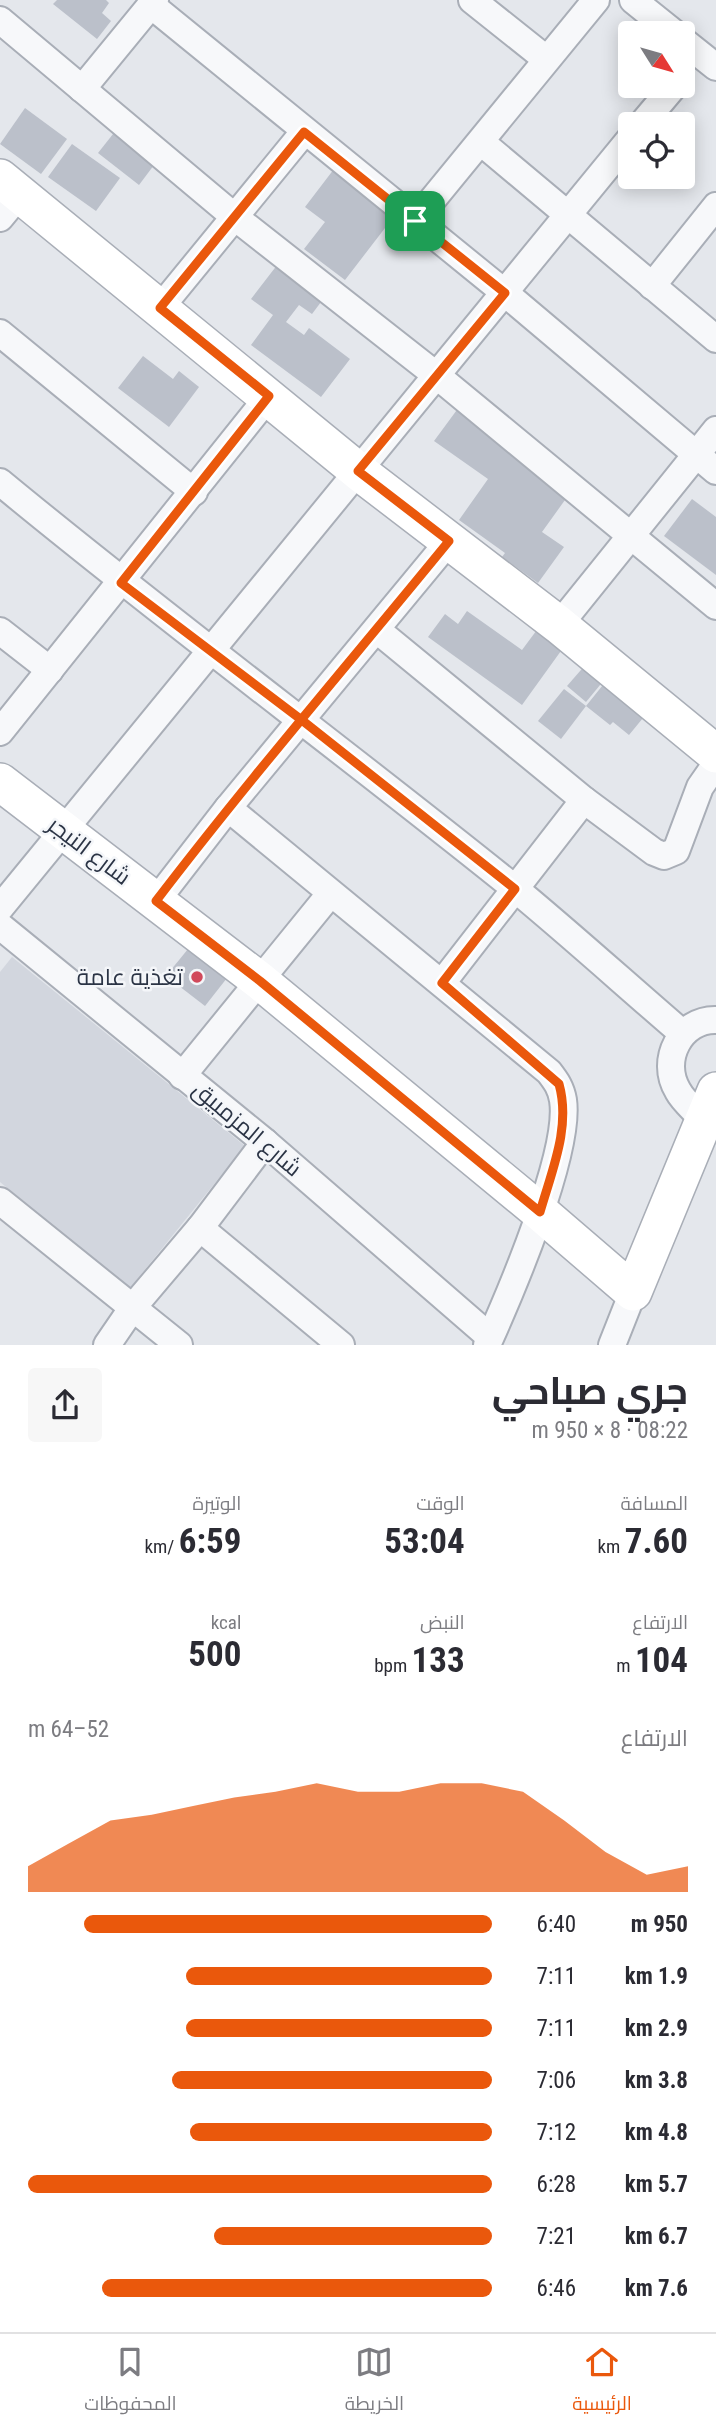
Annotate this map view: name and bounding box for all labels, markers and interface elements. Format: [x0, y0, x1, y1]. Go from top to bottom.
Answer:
north arrow [618, 21, 695, 98]
map controls [618, 21, 695, 189]
button: locate [618, 112, 695, 189]
pin [385, 191, 445, 251]
icon: arrive [396, 202, 434, 240]
street label: شارع النيجر [39, 810, 136, 892]
place label: تغذية عامة [77, 964, 183, 991]
marker: تغذية عامة [189, 969, 205, 985]
street label: شارع المزمبيق [186, 1076, 307, 1184]
button: share [28, 1368, 102, 1442]
text: جري صباحي [492, 1369, 688, 1413]
text: 08:22 · 8 × 950 m [532, 1417, 688, 1444]
text: الوتيرة [193, 1492, 241, 1515]
text: الوقت [416, 1492, 465, 1515]
text: المسافة [620, 1492, 688, 1515]
text: 6:59 [179, 1521, 241, 1562]
text: 53:04 [384, 1521, 465, 1562]
text: 7.60 [625, 1521, 688, 1562]
text: /km [144, 1535, 179, 1558]
text: km [598, 1535, 625, 1558]
text: kcal [211, 1611, 241, 1634]
text: النبض [420, 1611, 465, 1634]
text: الارتفاع [632, 1611, 688, 1634]
text: 500 [188, 1634, 241, 1675]
text: 133 [412, 1640, 465, 1681]
text: 104 [635, 1640, 688, 1681]
text: bpm [374, 1654, 412, 1677]
text: m [616, 1654, 635, 1677]
text: 52–64 m [28, 1716, 109, 1743]
text: الارتفاع [621, 1725, 688, 1752]
text: 6:40 [537, 1911, 576, 1938]
text: 950 m [631, 1911, 688, 1938]
text: 7:11 [537, 1963, 576, 1990]
text: 1.9 km [625, 1963, 688, 1990]
text: 7:11 [537, 2015, 576, 2042]
text: 2.9 km [625, 2015, 688, 2042]
text: 7:06 [537, 2067, 576, 2094]
text: 3.8 km [625, 2067, 688, 2094]
text: 7:12 [537, 2119, 576, 2146]
text: 4.8 km [625, 2119, 688, 2146]
text: 6:28 [537, 2171, 576, 2198]
text: 5.7 km [625, 2171, 688, 2198]
text: 7:21 [537, 2223, 576, 2250]
text: 6.7 km [625, 2223, 688, 2250]
text: 6:46 [537, 2275, 576, 2302]
text: 7.6 km [625, 2275, 688, 2302]
tab: المحفوظات [84, 2343, 177, 2421]
tab: الخريطة [345, 2343, 404, 2421]
tab: الرئيسية [572, 2343, 632, 2421]

